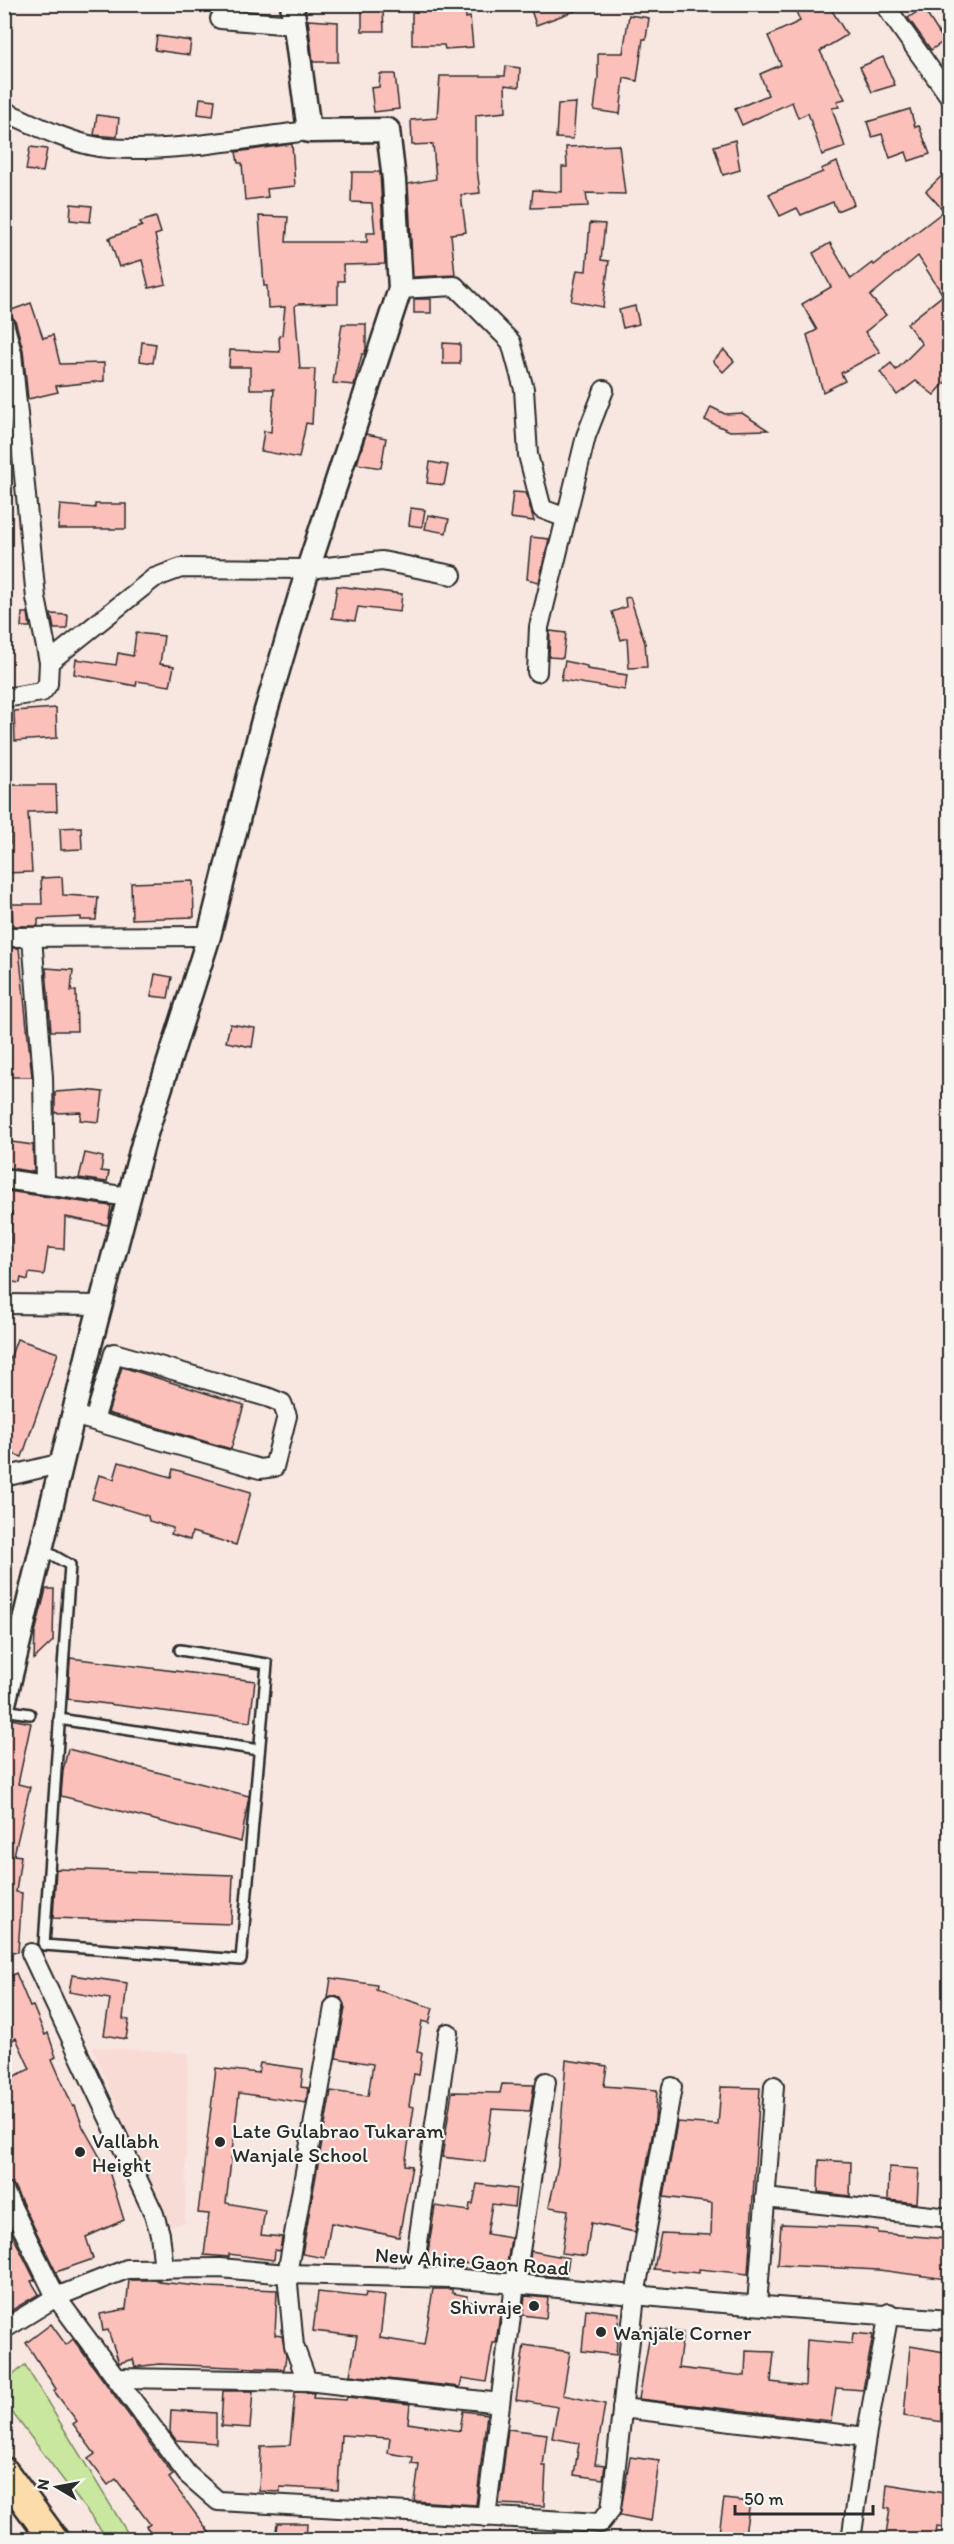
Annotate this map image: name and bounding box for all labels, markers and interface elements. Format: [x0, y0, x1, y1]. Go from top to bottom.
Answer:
place label: Late Gulabrao Tukaram Wanjale School [232, 2118, 444, 2167]
place label: Vallabh Height [92, 2128, 160, 2177]
marker: Late Gulabrao Tukaram Wanjale School [213, 2135, 227, 2149]
marker: Vallabh Height [73, 2145, 87, 2159]
street label: New Ahire Gaon Road [374, 2242, 570, 2280]
place label: Shivraje [450, 2294, 522, 2319]
marker: Shivraje [527, 2299, 541, 2313]
place label: Wanjale Corner [613, 2320, 752, 2345]
marker: Wanjale Corner [594, 2325, 608, 2339]
north arrow [27, 2457, 87, 2517]
text: N [32, 2478, 53, 2491]
scale bar [735, 2478, 873, 2516]
text: 50 m [744, 2488, 784, 2510]

